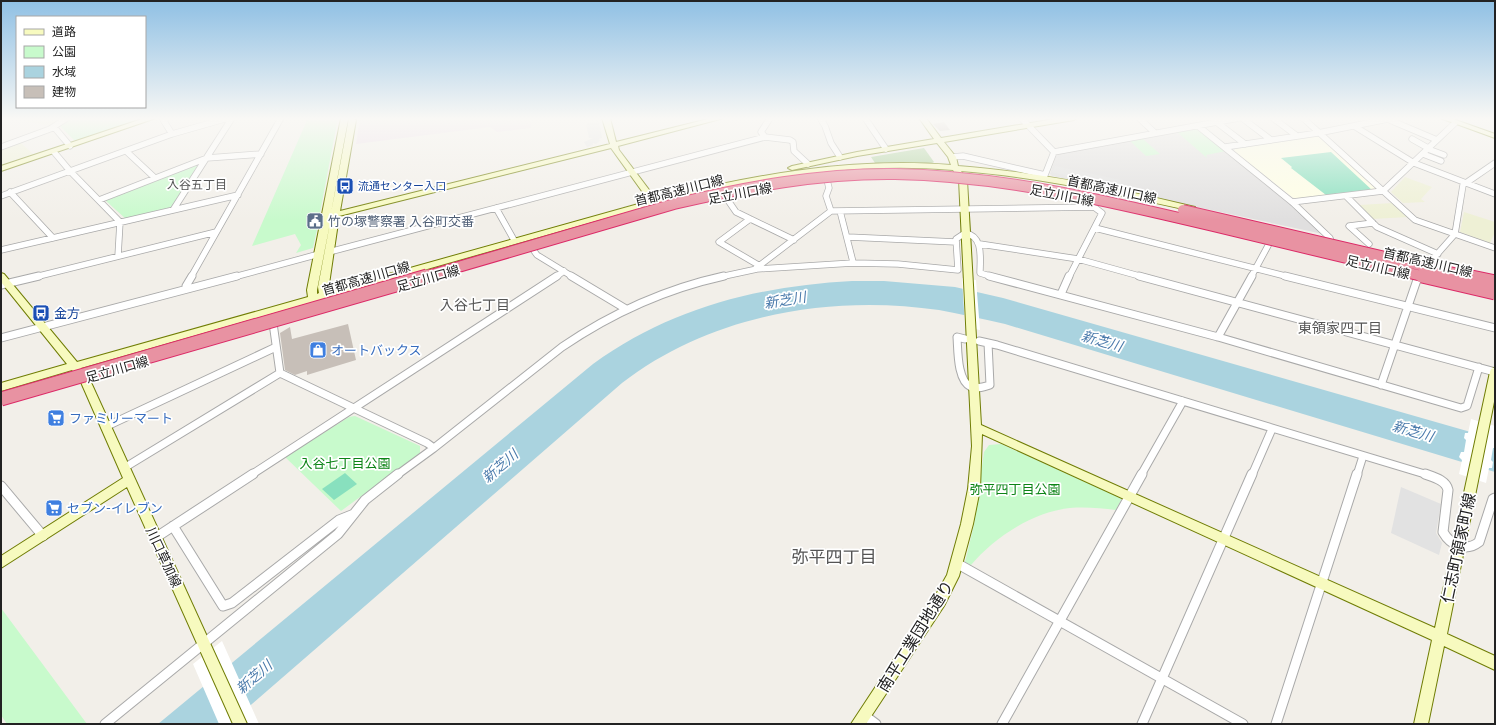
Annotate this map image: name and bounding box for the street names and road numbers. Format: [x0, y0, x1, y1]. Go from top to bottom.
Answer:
street label: 首都高速川口線 [633, 172, 725, 209]
street label: 首都高速川口線 [1066, 173, 1158, 206]
street label: 足立川口線 [707, 180, 773, 207]
street label: 足立川口線 [1029, 182, 1095, 209]
street label: 首都高速川口線 [1382, 245, 1474, 280]
street label: 足立川口線 [1345, 253, 1411, 282]
street label: 首都高速川口線 [320, 259, 412, 298]
street label: 足立川口線 [395, 262, 461, 295]
street label: 足立川口線 [84, 353, 150, 386]
street label: 仁志町領家町線 [1438, 491, 1479, 605]
street label: 川口草加線 [143, 525, 184, 590]
street label: 南平工業団地通り [873, 577, 957, 696]

